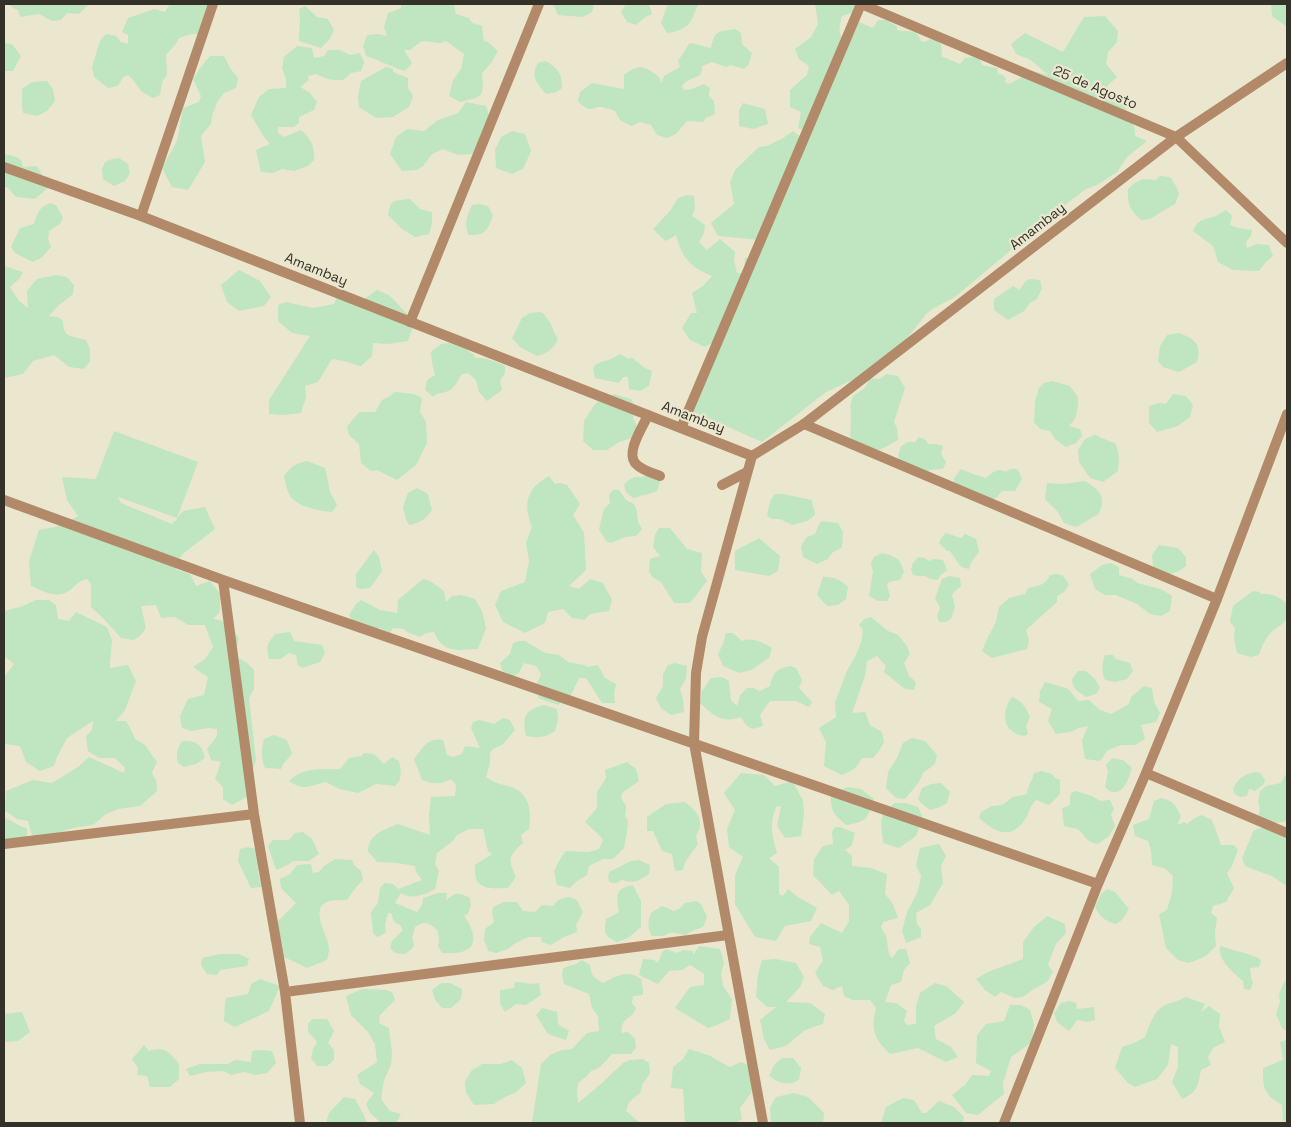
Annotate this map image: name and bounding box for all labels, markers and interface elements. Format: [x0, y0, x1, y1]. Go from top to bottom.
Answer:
street label: 25 de Agosto [1050, 63, 1140, 113]
street label: Amambay [1007, 200, 1069, 254]
street label: Amambay [282, 250, 350, 290]
street label: Amambay [659, 398, 727, 438]

